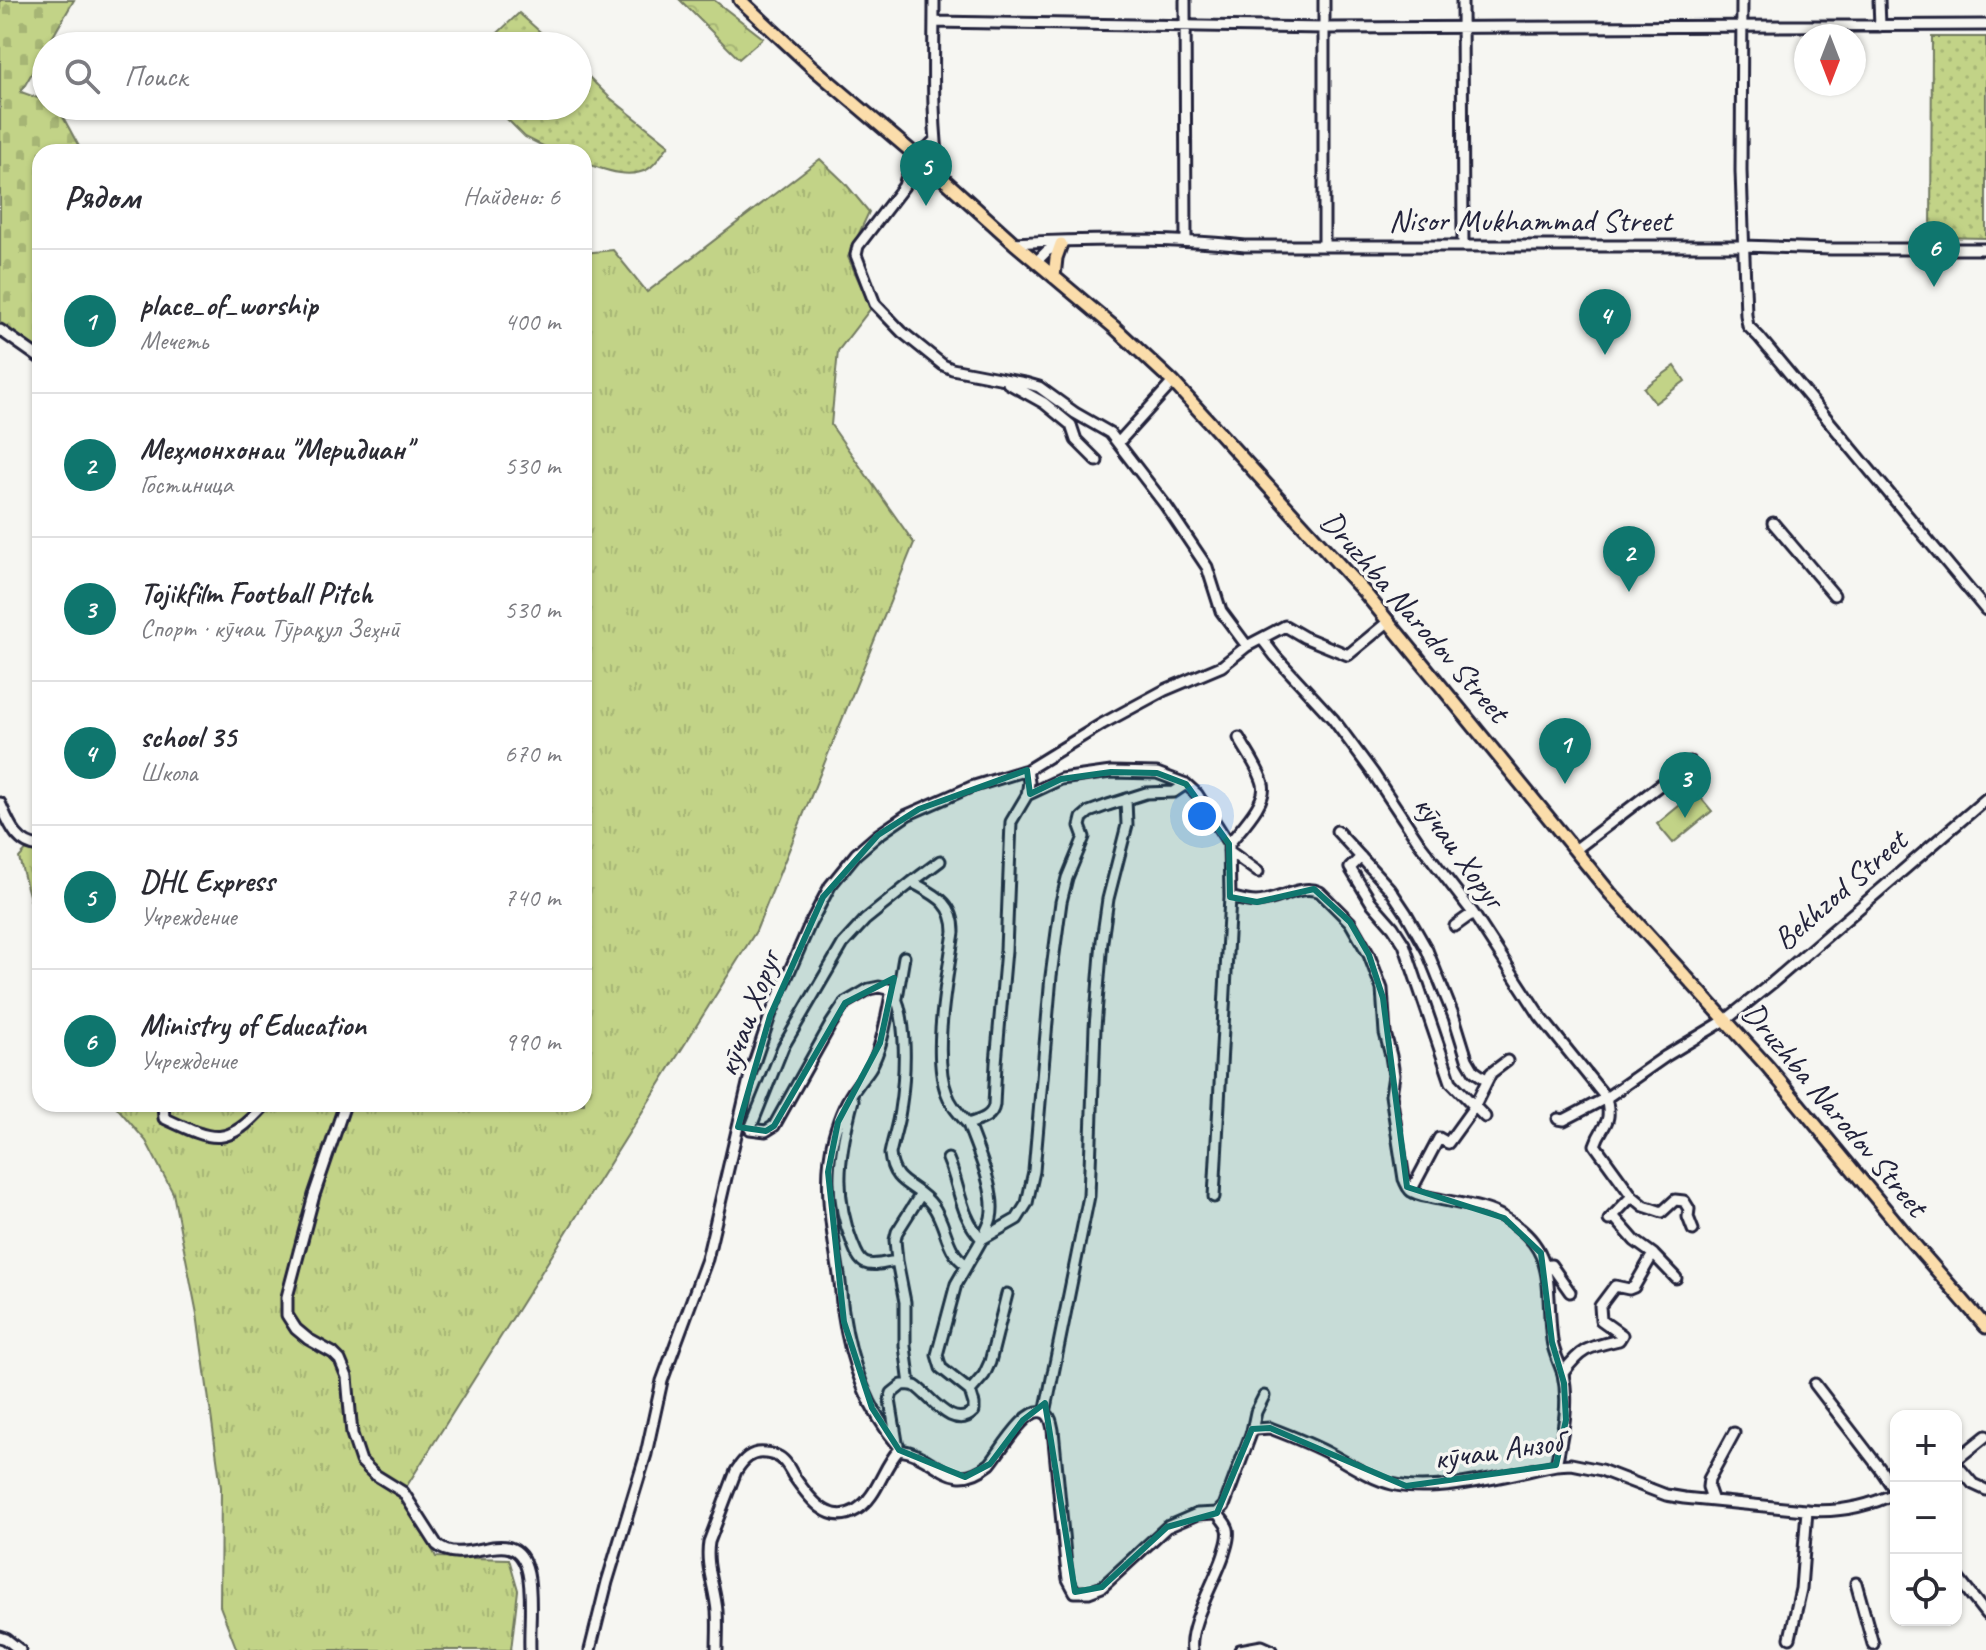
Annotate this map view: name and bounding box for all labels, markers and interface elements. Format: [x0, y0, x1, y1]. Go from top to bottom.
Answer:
north arrow [1794, 24, 1866, 96]
search box [32, 32, 592, 120]
icon: search [60, 54, 104, 98]
text: Поиск [124, 57, 187, 95]
pin: 5 [900, 140, 952, 206]
text: Рядом [64, 175, 140, 218]
text: Найдено: 6 [463, 180, 560, 213]
street label: Nisor Mukhammad Street [1389, 200, 1675, 241]
pin: 6 [1908, 221, 1960, 287]
text: place_of_worship [140, 286, 317, 324]
pin: 4 [1579, 289, 1631, 355]
text: 1 [84, 305, 96, 338]
text: 400 m [504, 305, 560, 338]
text: Мечеть [140, 324, 208, 357]
text: Меҳмонхонаи "Меридиан" [140, 430, 412, 468]
text: 2 [84, 449, 96, 482]
text: 530 m [504, 449, 560, 482]
text: Гостиница [140, 468, 233, 501]
street label: Druzhba Narodov Street [1312, 502, 1521, 733]
pin: 2 [1603, 526, 1655, 592]
text: Tojikfilm Football Pitch [140, 574, 373, 612]
text: 3 [84, 593, 96, 626]
text: 530 m [504, 593, 560, 626]
text: Спорт · кӯчаи Тӯрақул Зеҳнӣ [140, 612, 400, 645]
text: school 35 [140, 718, 236, 756]
pin: 1 [1539, 718, 1591, 784]
text: 4 [84, 737, 96, 770]
text: 670 m [504, 737, 560, 770]
pin: 3 [1659, 752, 1711, 818]
text: Школа [140, 756, 197, 789]
street label: кӯчаи Хоруг [1404, 786, 1516, 919]
your location [1182, 796, 1222, 836]
street label: Bekhzod Street [1765, 819, 1918, 959]
text: DHL Express [140, 862, 275, 900]
text: 5 [84, 881, 96, 914]
text: 740 m [504, 881, 560, 914]
text: Учреждение [140, 900, 236, 933]
street label: кӯчаи Хоруг [707, 942, 791, 1082]
street label: Druzhba Narodov Street [1733, 993, 1939, 1227]
text: Ministry of Education [140, 1006, 366, 1044]
text: 6 [84, 1025, 96, 1058]
text: 990 m [504, 1025, 560, 1058]
text: Учреждение [140, 1044, 236, 1077]
map controls [1890, 1410, 1962, 1626]
button: + [1890, 1410, 1962, 1482]
street label: кӯчаи Анзоб [1431, 1420, 1573, 1479]
button: − [1890, 1482, 1962, 1554]
button: locate [1890, 1554, 1962, 1626]

